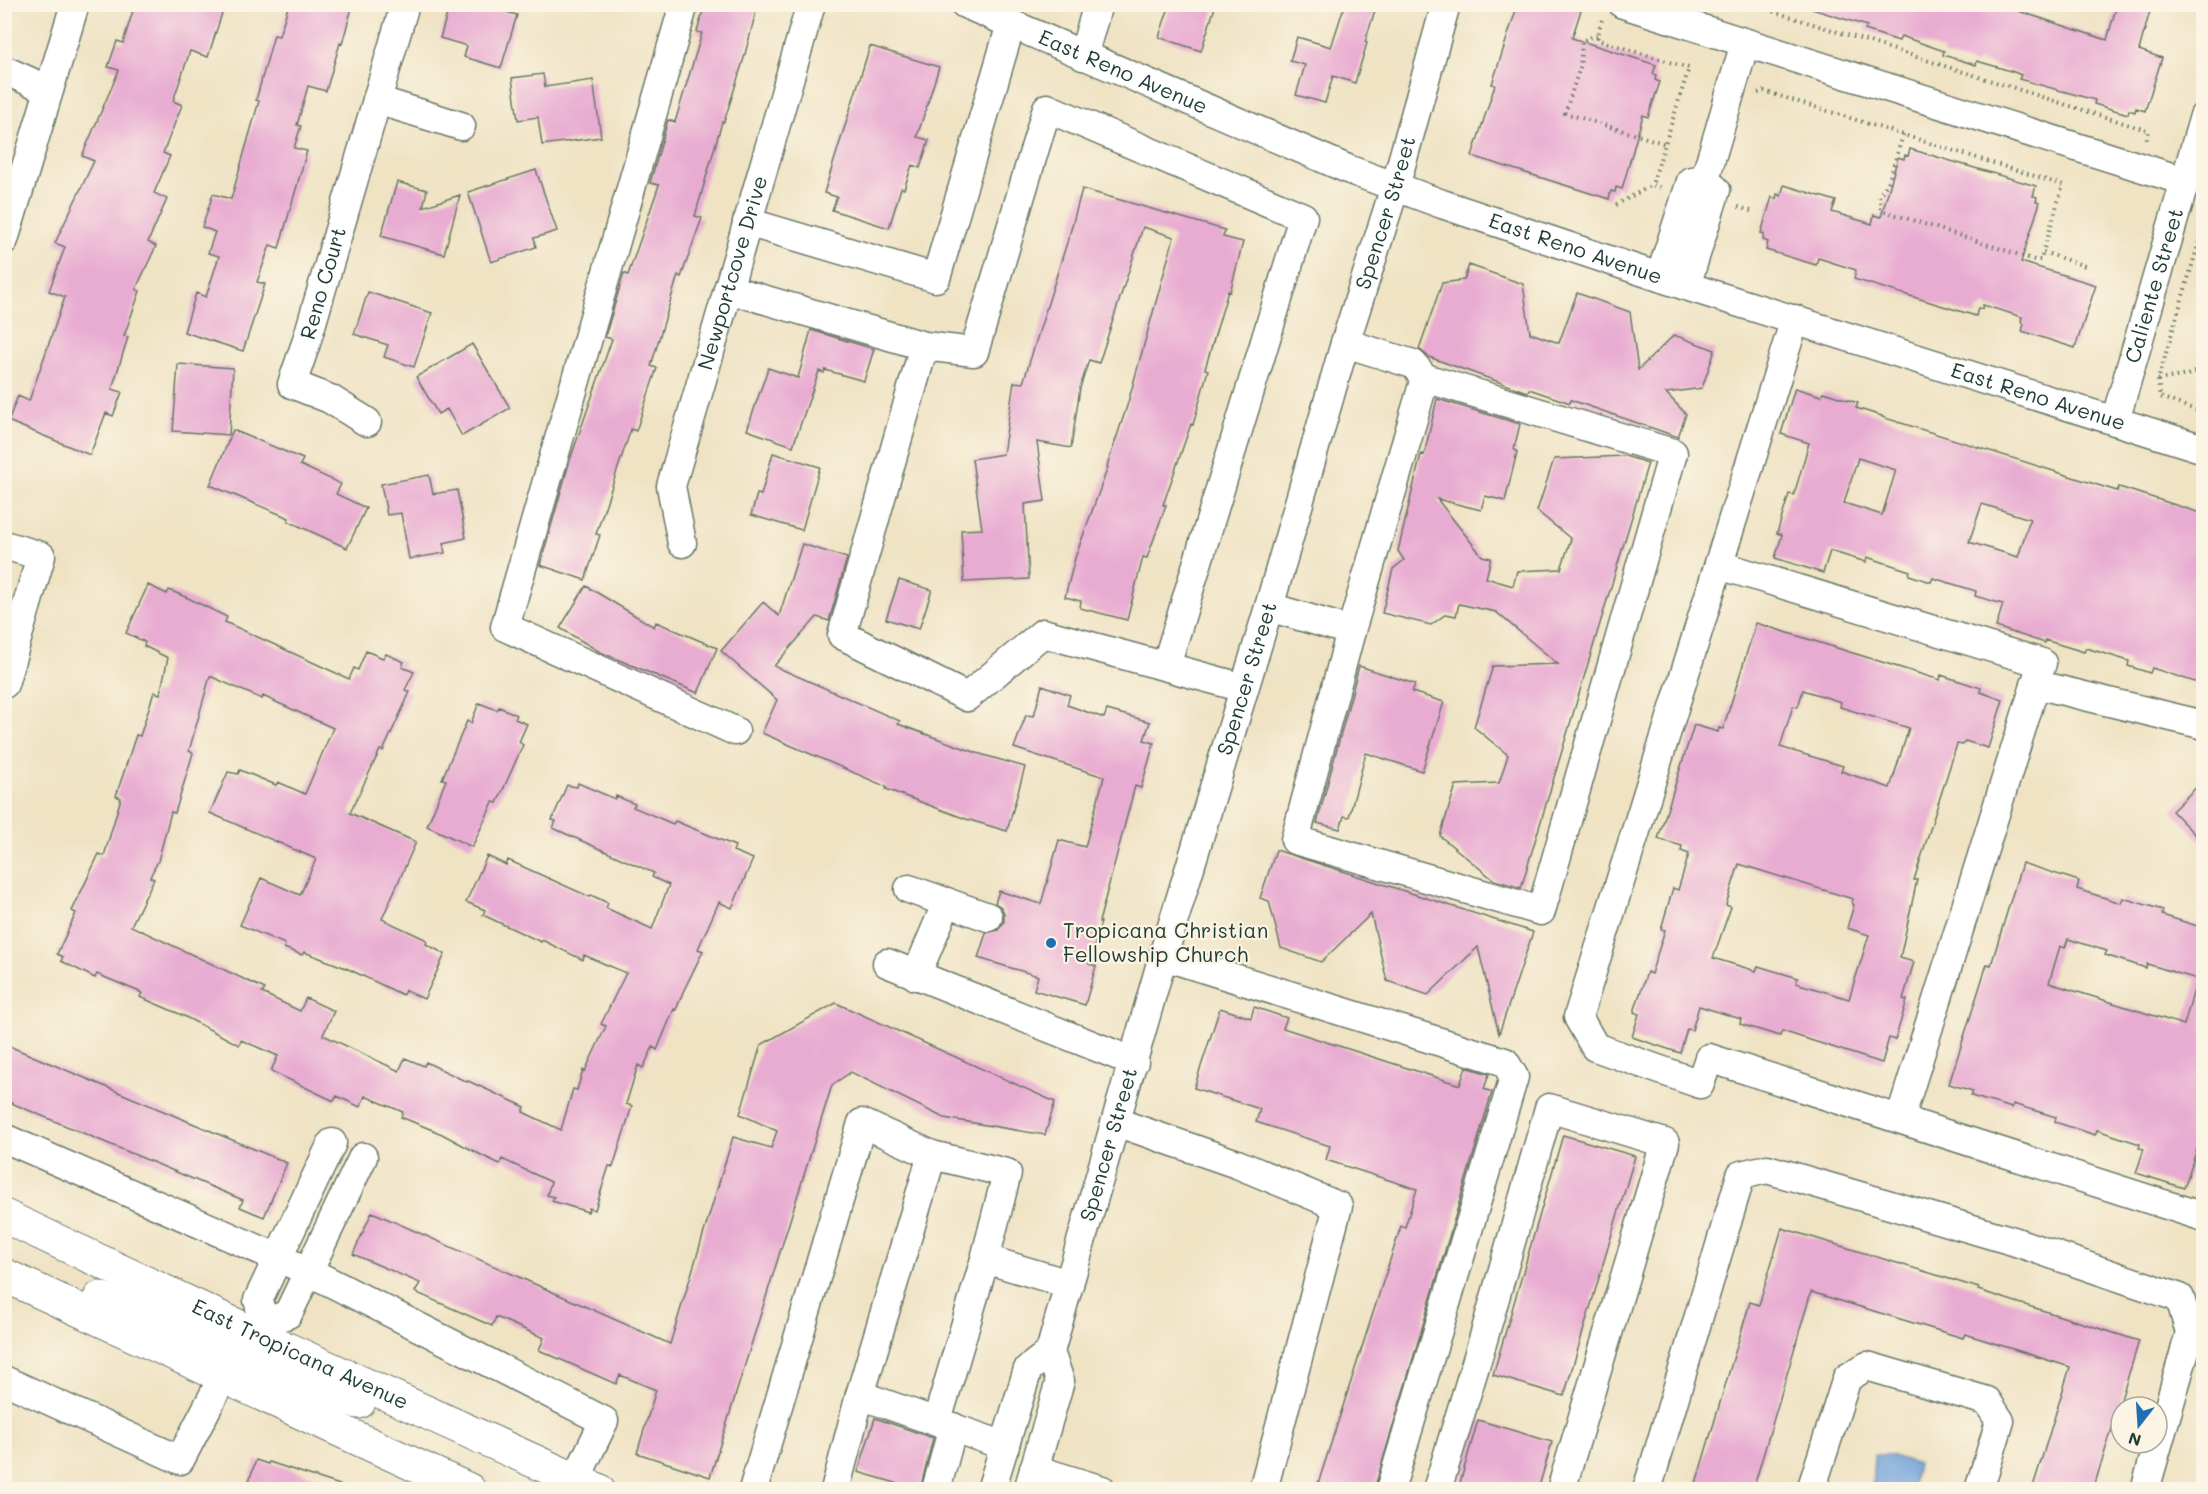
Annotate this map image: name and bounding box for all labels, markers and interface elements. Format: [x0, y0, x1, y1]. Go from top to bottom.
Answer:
street label: East Reno Avenue [1035, 22, 1212, 119]
street label: Spencer Street [1348, 133, 1421, 292]
street label: Newportcove Drive [690, 172, 772, 373]
street label: Caliente Street [2118, 204, 2188, 366]
street label: East Reno Avenue [1486, 206, 1666, 289]
street label: Reno Court [293, 223, 351, 342]
street label: East Reno Avenue [1948, 355, 2129, 435]
street label: Spencer Street [1210, 598, 1282, 758]
place label: Tropicana Christian Fellowship Church [1063, 916, 1268, 967]
marker: Tropicana Christian Fellowship Church [1044, 936, 1058, 950]
street label: Spencer Street [1073, 1064, 1142, 1224]
street label: East Tropicana Avenue [188, 1292, 413, 1414]
north arrow [2109, 1395, 2169, 1455]
text: N [2126, 1428, 2143, 1452]

